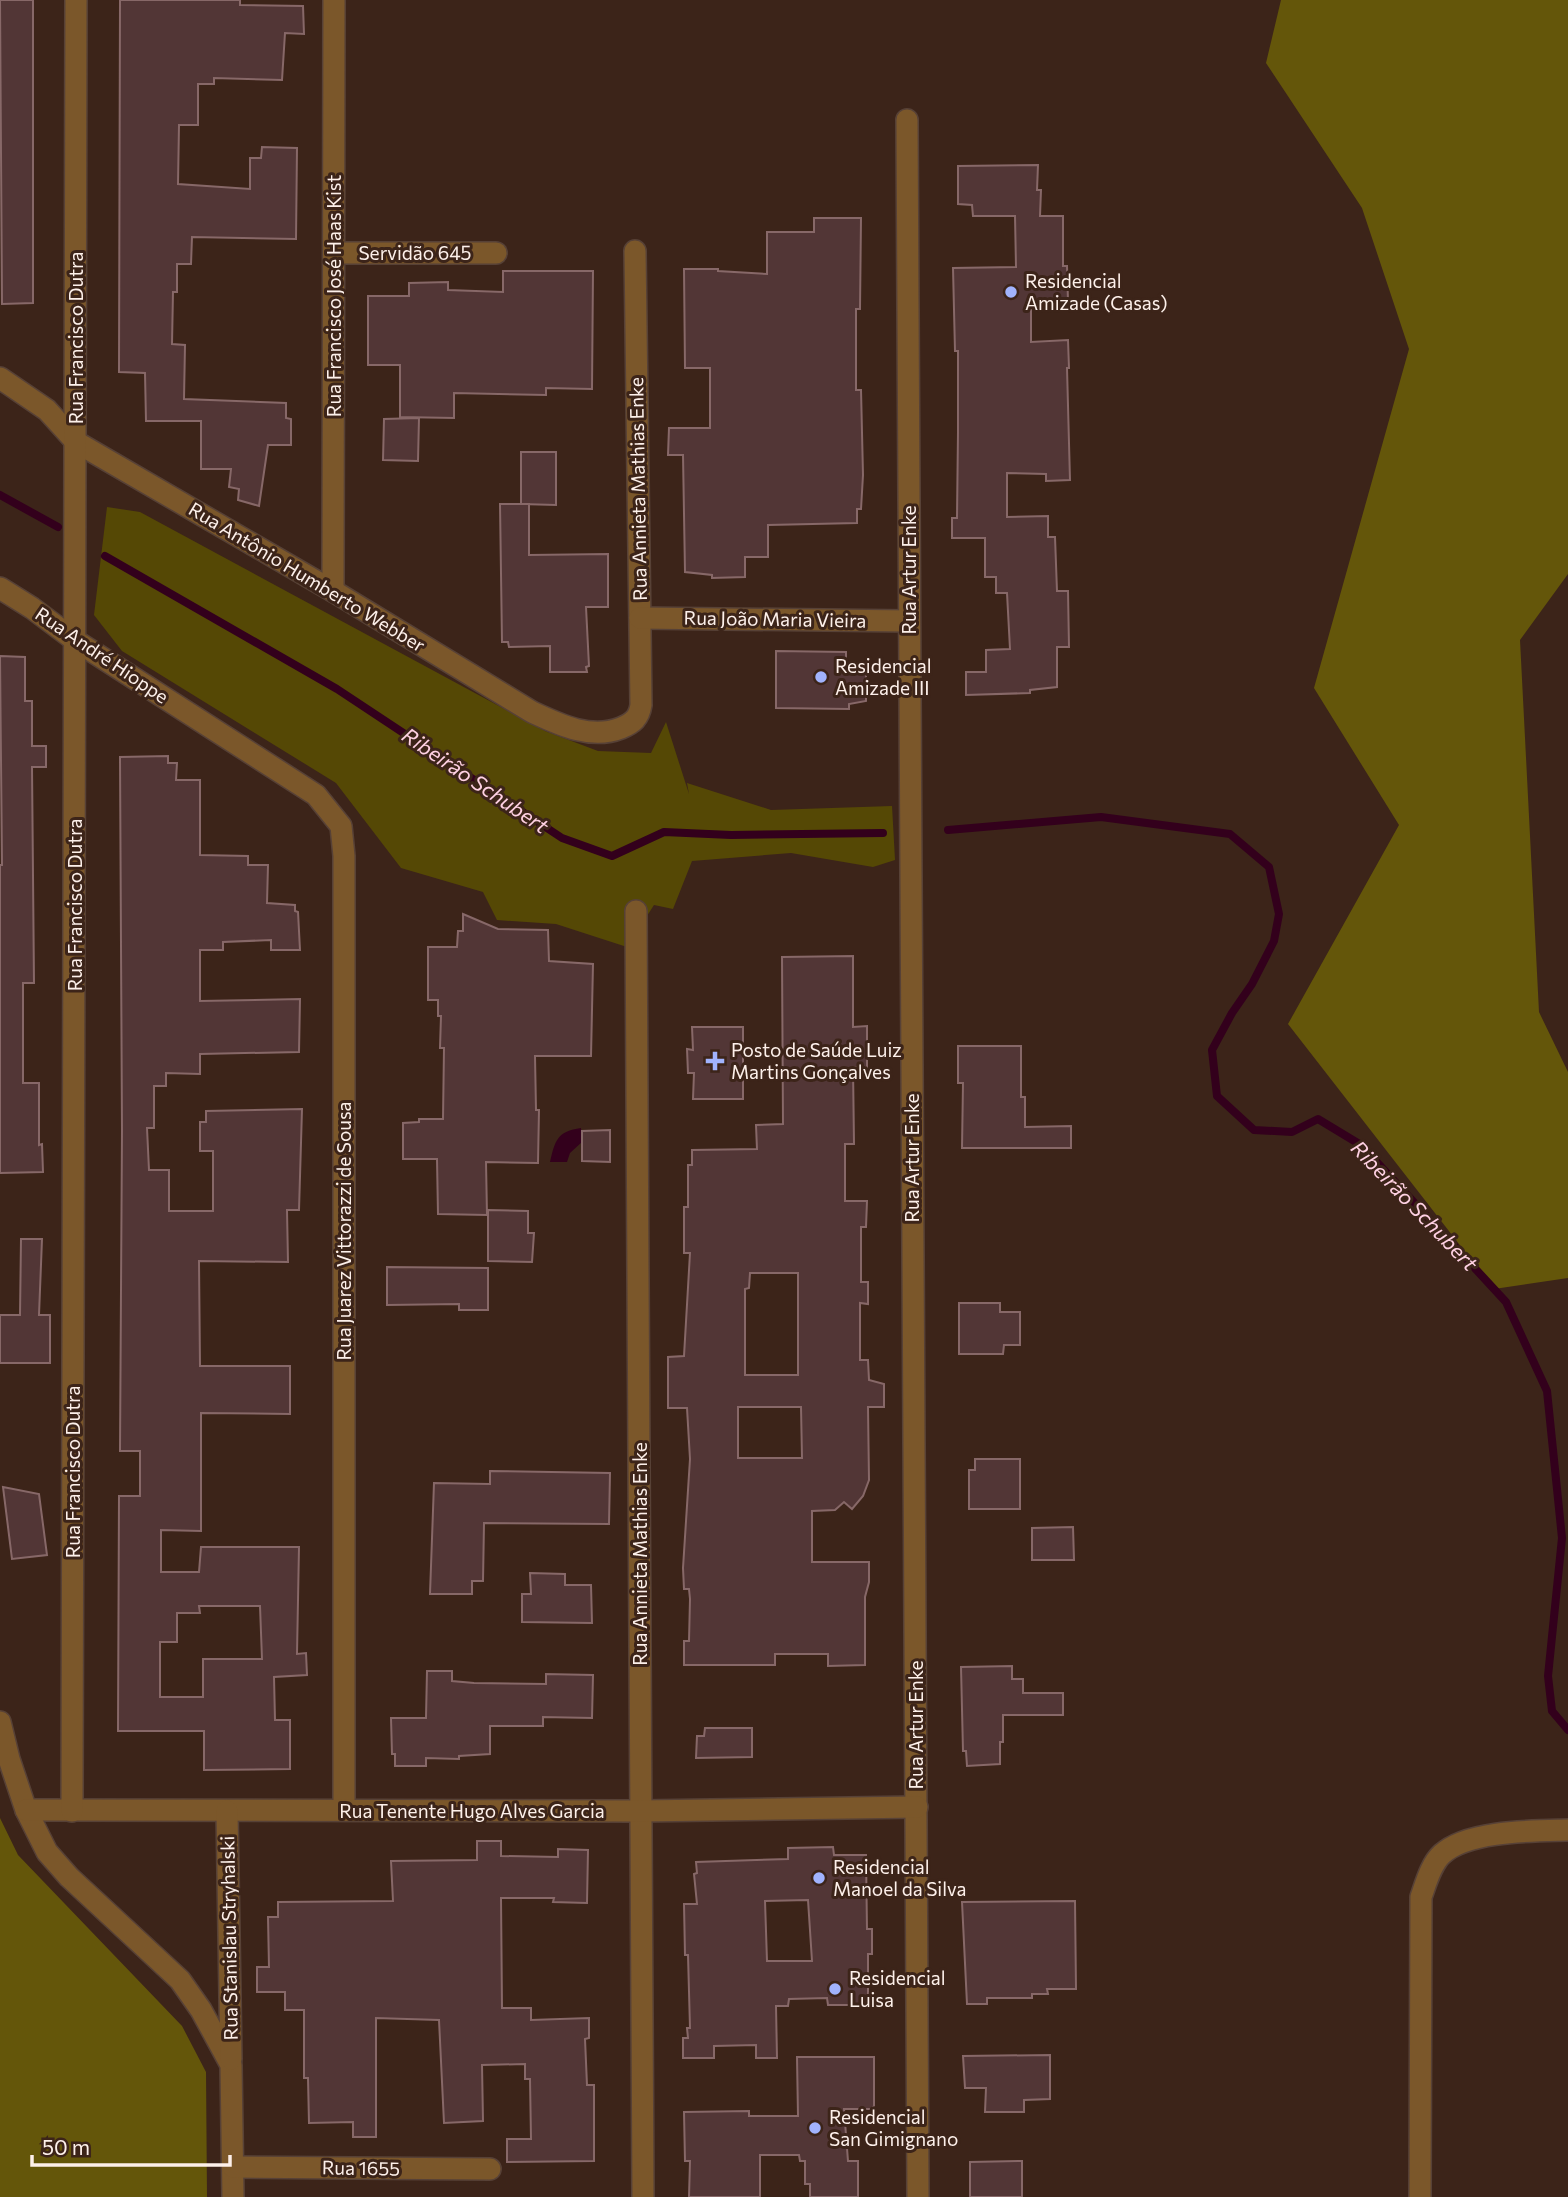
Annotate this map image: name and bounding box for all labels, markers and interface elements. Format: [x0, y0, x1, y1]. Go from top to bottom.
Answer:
street label: Rua Francisco José Haas Kist [322, 175, 345, 417]
street label: Servidão 645 [358, 241, 472, 264]
street label: Rua Francisco Dutra [64, 252, 87, 424]
place label: Residencial Amizade (Casas) [1025, 269, 1167, 314]
marker: Residencial Amizade (Casas) [1003, 284, 1019, 300]
street label: Rua Annieta Mathias Enke [624, 377, 651, 601]
street label: Rua Antônio Humberto Webber [185, 497, 430, 657]
street label: Rua Artur Enke [897, 505, 920, 635]
street label: Rua André Hioppe [31, 602, 173, 708]
street label: Rua João Maria Vieira [683, 605, 867, 632]
place label: Residencial Amizade III [835, 654, 932, 699]
marker: Residencial Amizade III [813, 669, 829, 685]
water label: Ribeirão Schubert [398, 722, 554, 838]
street label: Rua Francisco Dutra [63, 819, 86, 991]
place label: Posto de Saúde Luiz Martins Gonçalves [731, 1038, 902, 1083]
marker: Posto de Saúde Luiz Martins Gonçalves [705, 1051, 725, 1071]
street label: Rua Artur Enke [900, 1093, 923, 1223]
street label: Rua Juarez Vittorazzi de Sousa [332, 1101, 355, 1361]
water label: Ribeirão Schubert [1347, 1135, 1484, 1275]
street label: Rua Francisco Dutra [61, 1386, 84, 1558]
street label: Rua Annieta Mathias Enke [628, 1442, 651, 1666]
street label: Rua Artur Enke [904, 1660, 927, 1790]
street label: Rua Tenente Hugo Alves Garcia [339, 1799, 605, 1822]
street label: Rua Stanislau Stryhalski [215, 1836, 242, 2040]
place label: Residencial Manoel da Silva [833, 1855, 967, 1900]
marker: Residencial Manoel da Silva [811, 1870, 827, 1886]
place label: Residencial Luisa [849, 1966, 946, 2011]
marker: Residencial Luisa [827, 1981, 843, 1997]
place label: Residencial San Gimignano [829, 2105, 958, 2150]
marker: Residencial San Gimignano [807, 2120, 823, 2136]
scale bar [32, 2124, 229, 2168]
text: 50 m [42, 2134, 90, 2159]
street label: Rua 1655 [322, 2155, 400, 2180]

